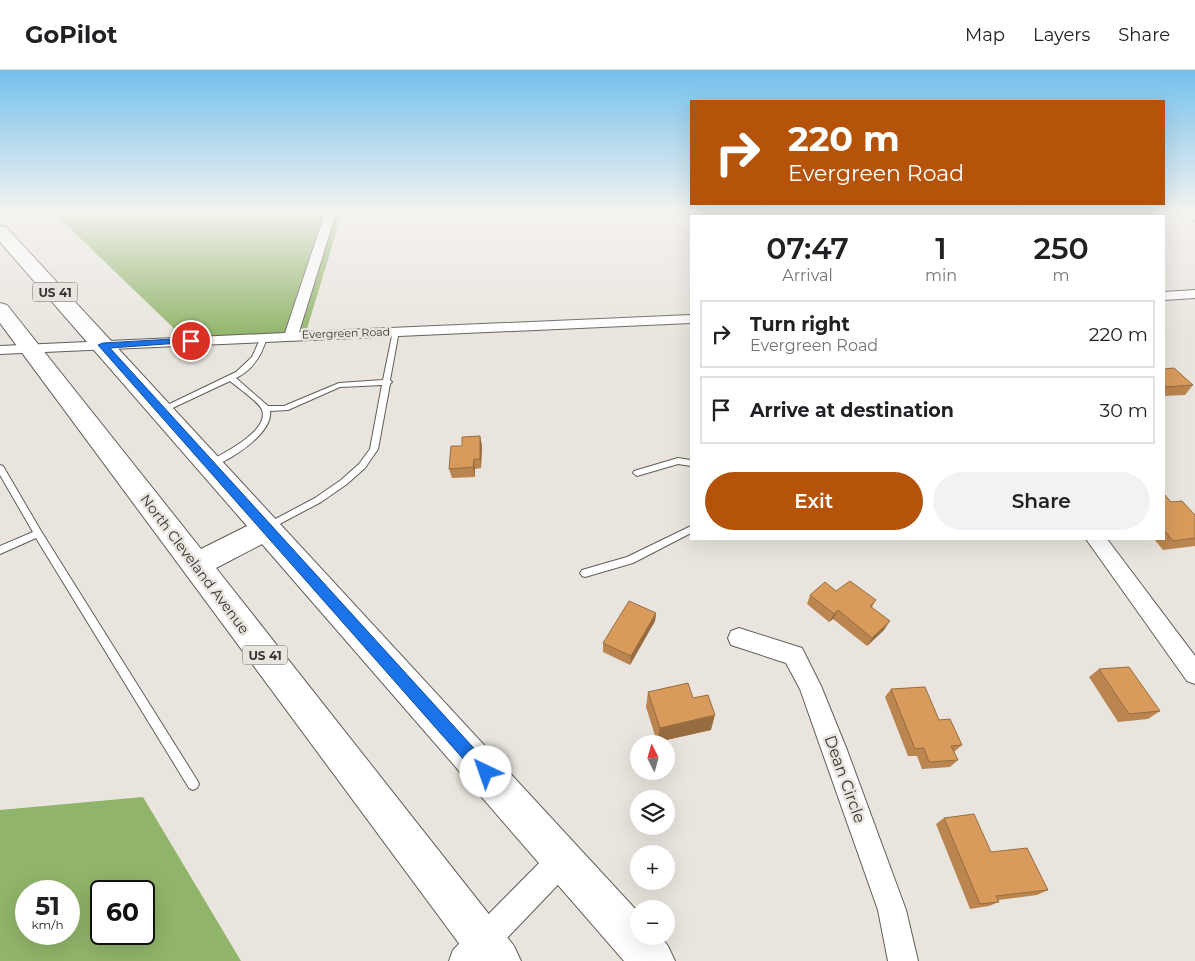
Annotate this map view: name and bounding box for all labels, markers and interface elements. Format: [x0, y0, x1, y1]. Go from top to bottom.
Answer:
text: GoPilot [25, 20, 117, 49]
text: Map [965, 24, 1005, 46]
text: Layers [1033, 24, 1090, 46]
text: Share [1118, 24, 1170, 46]
text: 220 m [788, 117, 900, 160]
icon: right [705, 120, 770, 185]
text: Evergreen Road [788, 160, 964, 187]
text: 07:47 [766, 230, 849, 267]
text: 1 [935, 230, 947, 267]
text: 250 [1033, 230, 1089, 267]
text: Arrival [782, 266, 833, 285]
text: min [925, 266, 957, 285]
text: m [1053, 266, 1070, 285]
road number: US 41 [32, 282, 78, 302]
text: Turn right [750, 313, 850, 336]
pin [170, 320, 212, 362]
icon: right [707, 320, 735, 348]
text: 220 m [1089, 323, 1148, 346]
street label: Evergreen Road [302, 324, 390, 342]
icon: arrive [177, 327, 205, 355]
text: Evergreen Road [750, 336, 878, 355]
icon: arrive [707, 396, 735, 424]
text: Arrive at destination [750, 399, 954, 422]
text: 30 m [1100, 399, 1148, 422]
button: Exit [705, 472, 923, 530]
button: Share [933, 472, 1150, 530]
street label: North Cleveland Avenue [137, 491, 253, 637]
road number: US 41 [242, 646, 288, 664]
street label: Dean Circle [820, 733, 870, 825]
north arrow [630, 735, 675, 780]
map controls [630, 735, 675, 945]
position arrow [459, 745, 511, 797]
button: layers [630, 790, 675, 835]
button: + [630, 845, 675, 890]
speed limit sign: 60 [90, 880, 155, 945]
text: 51 [35, 891, 60, 921]
button: − [630, 900, 675, 945]
text: km/h [31, 917, 64, 932]

